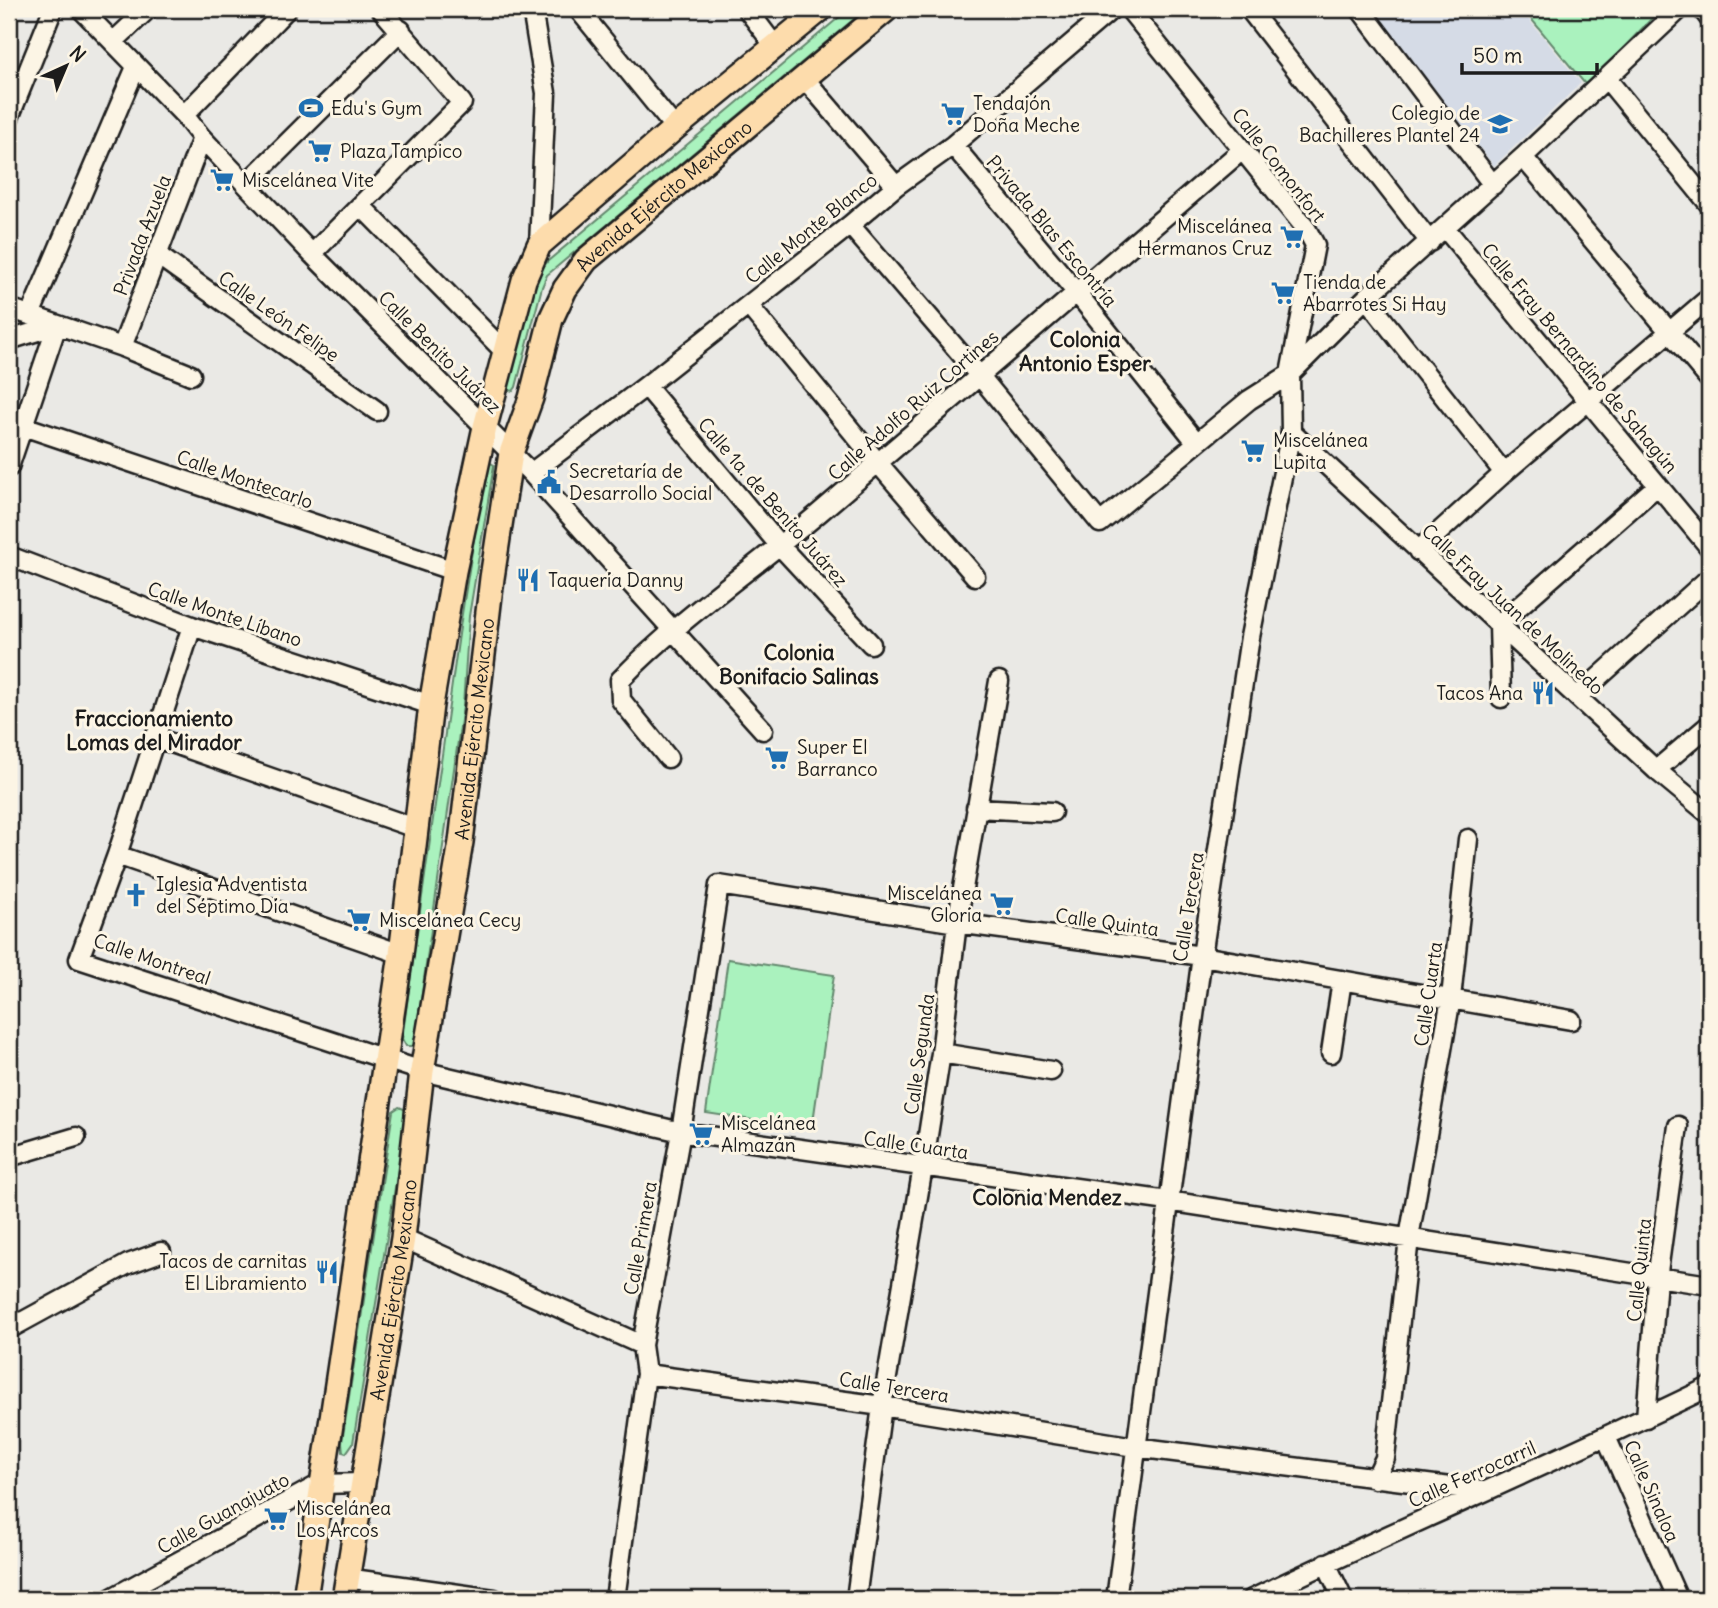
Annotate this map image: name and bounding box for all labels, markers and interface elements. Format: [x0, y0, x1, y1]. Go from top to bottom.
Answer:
north arrow [32, 32, 102, 102]
scale bar [1462, 32, 1597, 76]
text: N [65, 41, 91, 67]
text: 50 m [1473, 42, 1522, 69]
place label: Tendajón Doña Meche [973, 91, 1080, 137]
sports icon: Edu's Gym [297, 94, 325, 122]
place label: Edu's Gym [331, 96, 422, 120]
supermarket icon: Tendajón Doña Meche [939, 100, 967, 128]
place label: Colegio de Bachilleres Plantel 24 [1299, 101, 1480, 147]
street label: Calle Comonfort [1227, 103, 1331, 227]
school or university icon: Colegio de Bachilleres Plantel 24 [1486, 110, 1514, 138]
street label: Avenida Ejército Mexicano [570, 115, 757, 276]
supermarket icon: Plaza Tampico [306, 137, 334, 165]
place label: Plaza Tampico [340, 139, 462, 163]
street label: Privada Blas Escontría [982, 150, 1123, 312]
supermarket icon: Miscelánea Vite [208, 166, 236, 194]
street label: Calle Monte Blanco [740, 167, 882, 289]
place label: Miscelánea Vite [242, 168, 374, 192]
street label: Privada Azuela [108, 171, 176, 299]
place label: Miscelánea Hermanos Cruz [1138, 214, 1272, 260]
supermarket icon: Miscelánea Hermanos Cruz [1278, 223, 1306, 251]
street label: Calle Fray Bernardino de Sahagún [1477, 238, 1683, 478]
street label: Calle León Felipe [214, 265, 344, 367]
place label: Tienda de Abarrotes Si Hay [1303, 270, 1447, 316]
supermarket icon: Tienda de Abarrotes Si Hay [1269, 279, 1297, 307]
street label: Calle Benito Juárez [374, 286, 506, 418]
street label: Calle Adolfo Ruiz Cortines [823, 324, 1003, 486]
district label: Colonia Antonio Esper [1019, 326, 1151, 377]
street label: Calle 1a. de Benito Juárez [693, 412, 853, 592]
place label: Miscelánea Lupita [1273, 428, 1368, 474]
supermarket icon: Miscelánea Lupita [1239, 437, 1267, 465]
street label: Calle Montecarlo [174, 444, 316, 514]
place label: Secretaría de Desarrollo Social [569, 459, 712, 505]
public building icon: Secretaría de Desarrollo Social [535, 468, 563, 496]
street label: Calle Fray Juan de Molinedo [1417, 518, 1609, 700]
restaurant icon: Taquería Danny [514, 566, 542, 594]
place label: Taquería Danny [548, 568, 684, 592]
street label: Calle Monte Líbano [145, 576, 305, 652]
street label: Avenida Ejército Mexicano [449, 617, 499, 841]
district label: Colonia Bonifacio Salinas [719, 639, 879, 690]
restaurant icon: Tacos Ana [1529, 679, 1557, 707]
place label: Tacos Ana [1436, 681, 1523, 705]
district label: Fraccionamiento Lomas del Mirador [66, 705, 242, 756]
place label: Super El Barranco [797, 735, 878, 781]
supermarket icon: Super El Barranco [763, 744, 791, 772]
street label: Calle Tercera [1167, 850, 1209, 964]
place label: Iglesia Adventista del Séptimo Día [156, 872, 308, 918]
church icon: Iglesia Adventista del Séptimo Día [122, 881, 150, 909]
place label: Miscelánea Gloria [887, 881, 982, 927]
supermarket icon: Miscelánea Gloria [988, 890, 1016, 918]
street label: Calle Quinta [1054, 903, 1160, 941]
supermarket icon: Miscelánea Cecy [345, 906, 373, 934]
place label: Miscelánea Cecy [379, 908, 521, 932]
street label: Calle Montreal [90, 928, 214, 990]
street label: Calle Cuarta [1409, 940, 1447, 1048]
street label: Calle Segunda [899, 992, 939, 1116]
place label: Miscelánea Almazán [721, 1111, 816, 1157]
supermarket icon: Miscelánea Almazán [687, 1120, 715, 1148]
street label: Calle Cuarta [862, 1126, 970, 1164]
street label: Avenida Ejército Mexicano [365, 1178, 422, 1402]
street label: Calle Primera [618, 1179, 662, 1297]
district label: Colonia Mendez [972, 1184, 1122, 1211]
street label: Calle Quinta [1622, 1217, 1656, 1323]
place label: Tacos de carnitas El Libramiento [159, 1249, 307, 1295]
restaurant icon: Tacos de carnitas El Libramiento [313, 1258, 341, 1286]
street label: Calle Tercera [837, 1366, 951, 1408]
street label: Calle Ferrocarril [1405, 1435, 1539, 1513]
street label: Calle Sinaloa [1619, 1436, 1685, 1546]
street label: Calle Guanajuato [153, 1467, 293, 1559]
place label: Miscelánea Los Arcos [296, 1496, 391, 1542]
supermarket icon: Miscelánea Los Arcos [262, 1505, 290, 1533]

